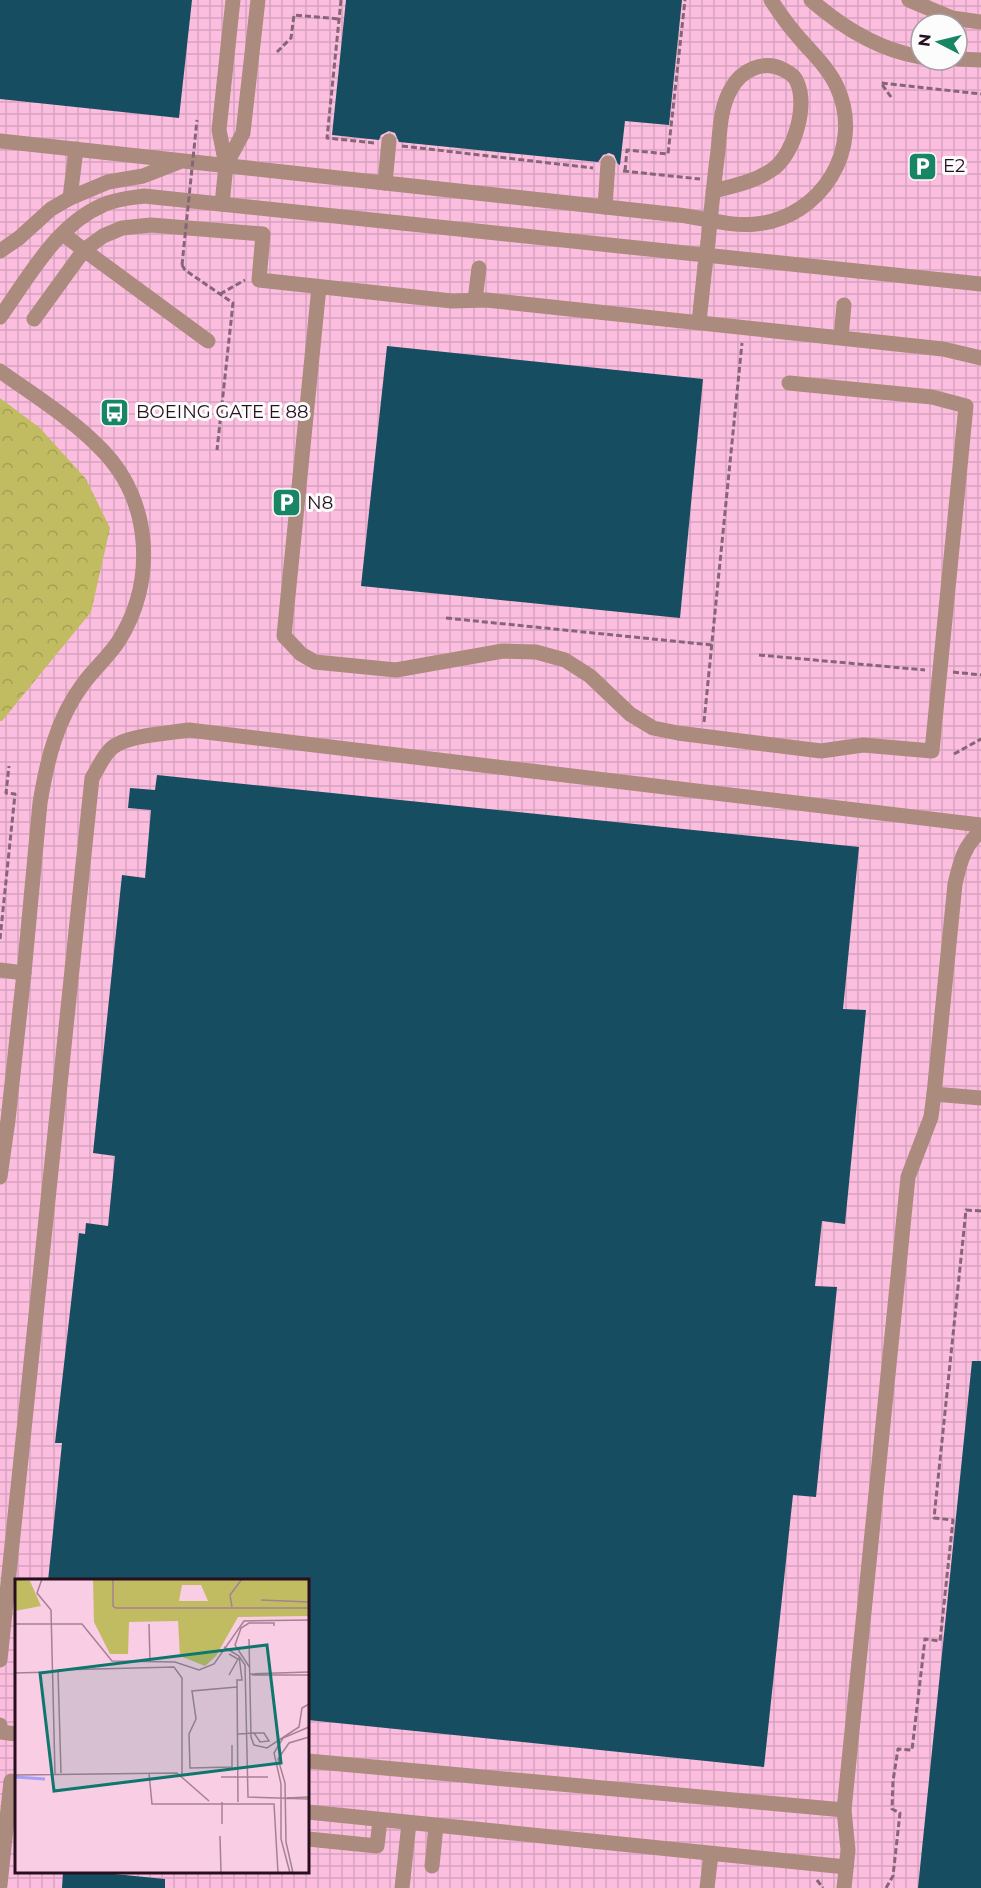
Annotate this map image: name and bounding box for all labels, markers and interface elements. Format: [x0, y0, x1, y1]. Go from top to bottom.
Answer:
north arrow [909, 12, 969, 72]
text: N [914, 33, 935, 48]
parking icon: E2 [906, 150, 938, 182]
place label: E2 [943, 155, 965, 177]
bus stop icon: BOEING GATE E 88 [99, 396, 131, 428]
place label: BOEING GATE E 88 [136, 401, 308, 423]
parking icon: N8 [270, 487, 302, 519]
place label: N8 [307, 492, 333, 514]
inset map [15, 1579, 309, 1873]

